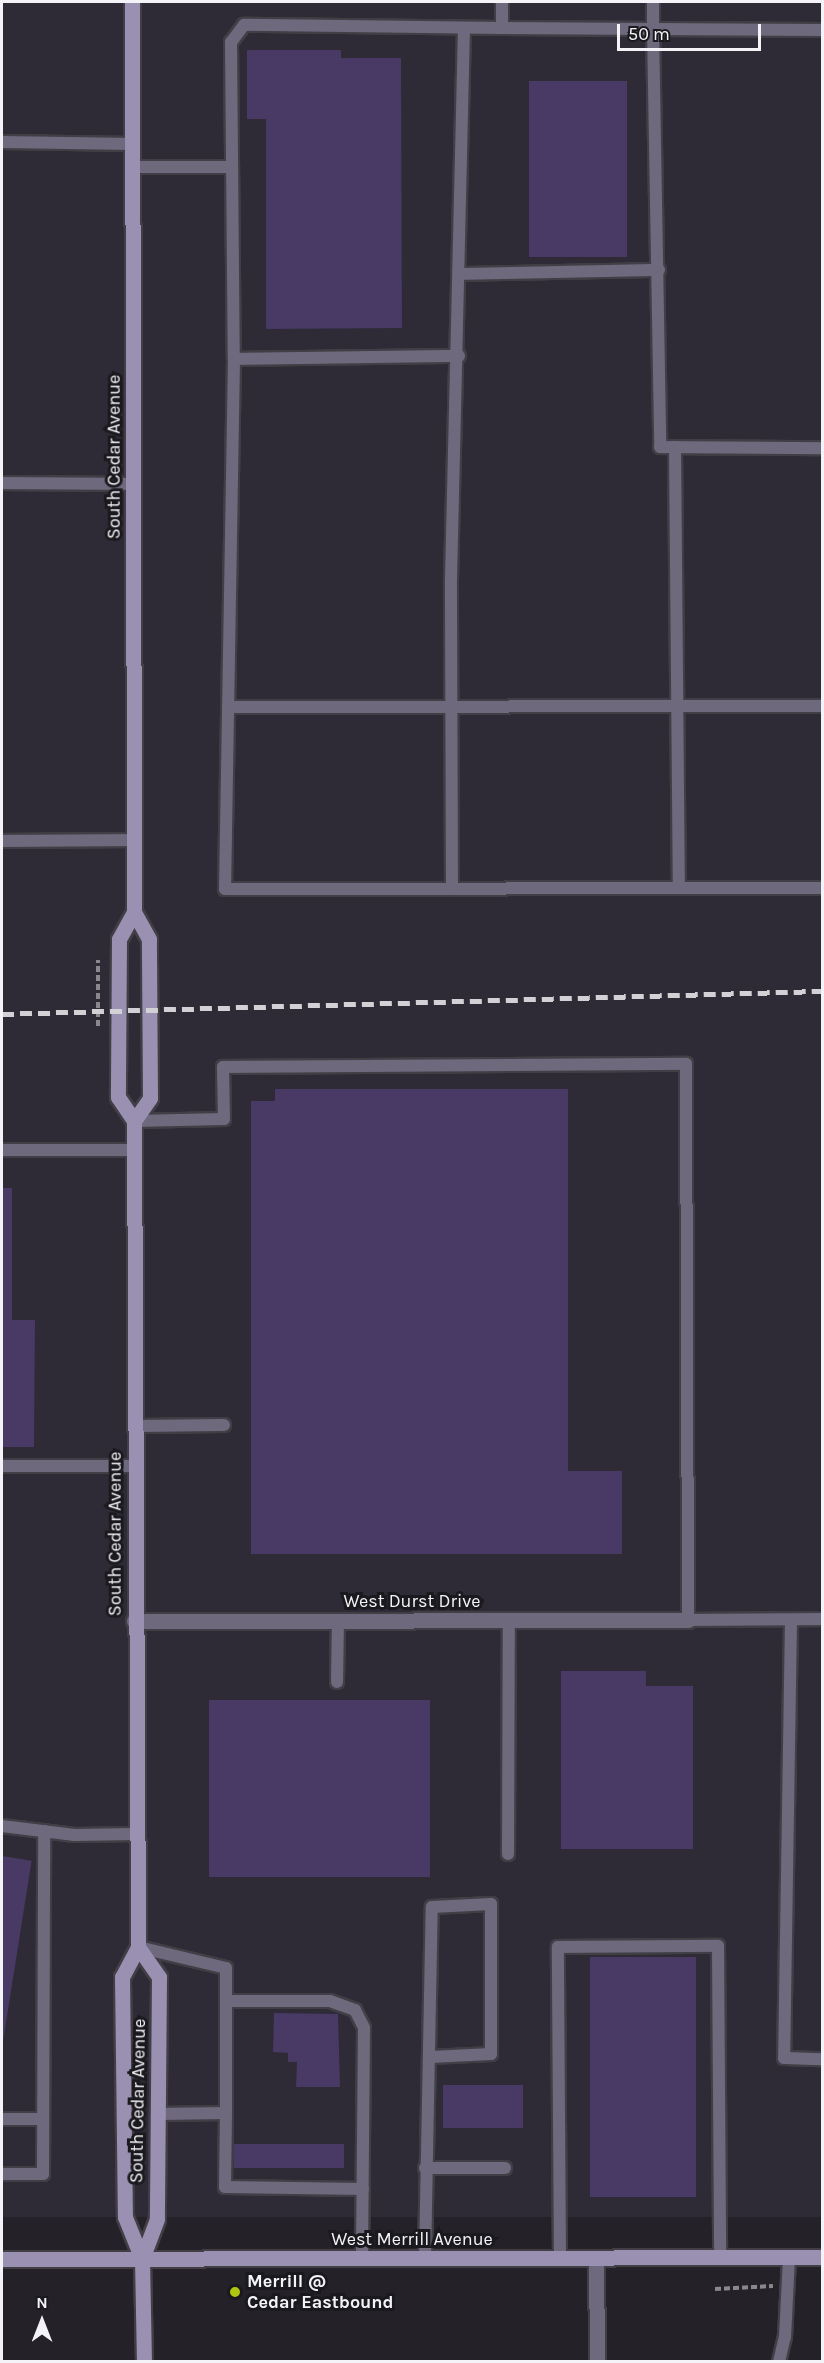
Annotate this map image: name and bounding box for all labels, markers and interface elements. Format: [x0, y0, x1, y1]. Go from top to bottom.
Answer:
scale bar [620, 12, 764, 50]
text: 50 m [628, 23, 670, 45]
street label: South Cedar Avenue [103, 375, 125, 539]
street label: South Cedar Avenue [104, 1452, 126, 1616]
street label: West Durst Drive [343, 1590, 481, 1612]
street label: South Cedar Avenue [126, 2019, 150, 2183]
street label: West Merrill Avenue [331, 2228, 493, 2250]
place label: Merrill @ Cedar Eastbound [247, 2271, 394, 2314]
marker: Merrill @ Cedar Eastbound [228, 2285, 242, 2299]
north arrow [12, 2291, 72, 2351]
text: N [36, 2293, 48, 2312]

